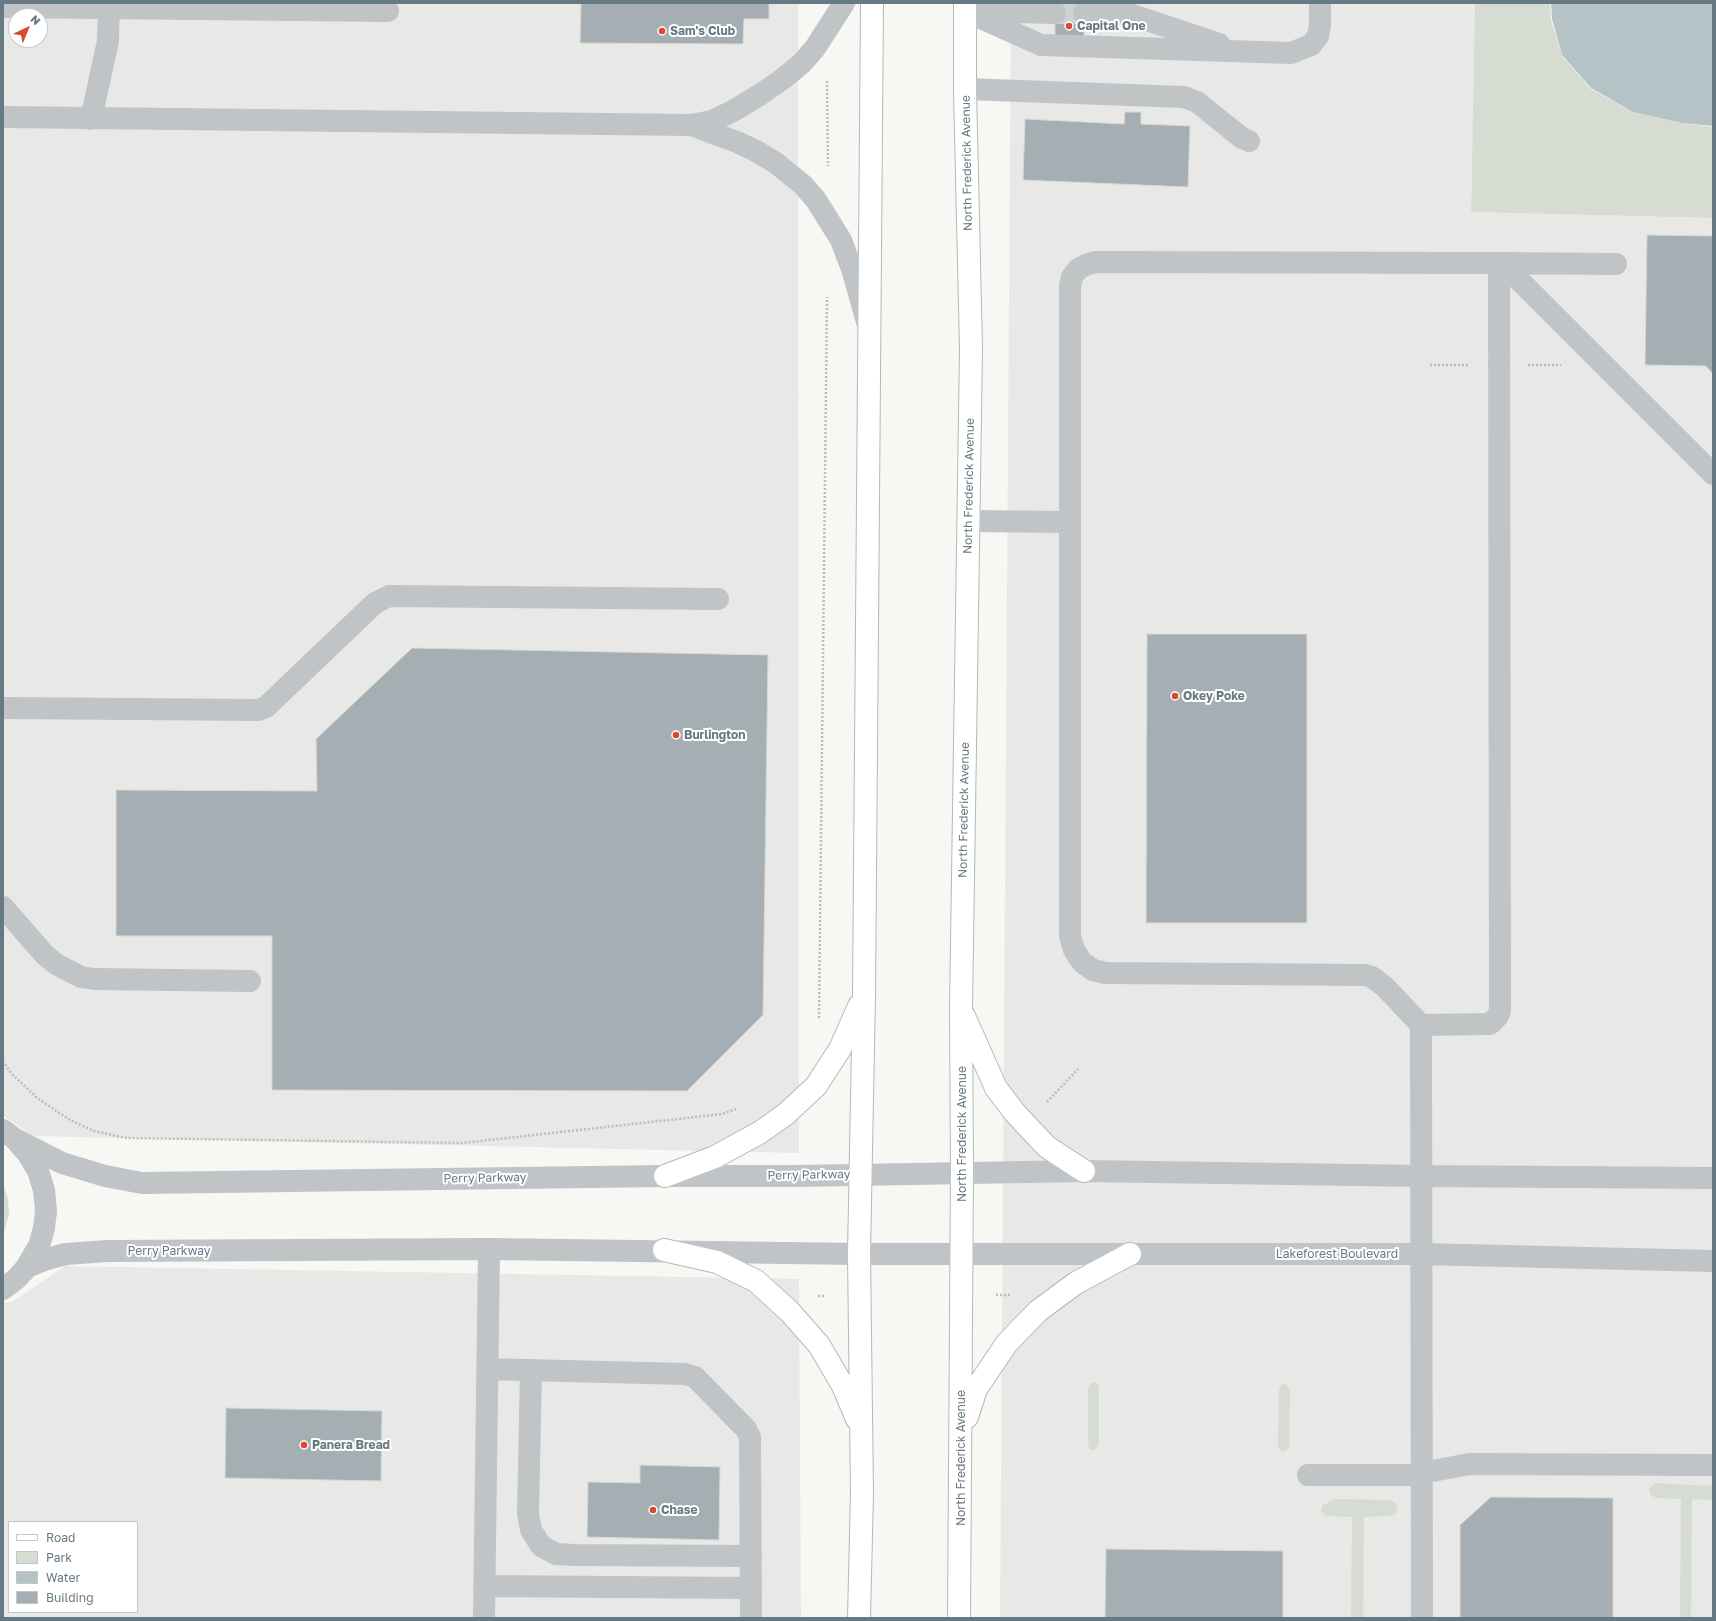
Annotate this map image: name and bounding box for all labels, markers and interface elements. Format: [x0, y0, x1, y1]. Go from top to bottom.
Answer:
north arrow [8, 8, 48, 48]
text: N [28, 12, 44, 27]
place label: Capital One [1077, 19, 1146, 33]
marker: Capital One [1064, 21, 1074, 31]
place label: Sam's Club [670, 24, 735, 38]
marker: Sam's Club [657, 26, 667, 36]
street label: North Frederick Avenue [959, 95, 975, 231]
street label: North Frederick Avenue [961, 418, 977, 554]
place label: Okey Poke [1183, 689, 1245, 703]
marker: Okey Poke [1170, 691, 1180, 701]
place label: Burlington [684, 728, 745, 742]
marker: Burlington [671, 730, 681, 740]
street label: North Frederick Avenue [956, 742, 972, 878]
street label: North Frederick Avenue [955, 1066, 969, 1202]
street label: Perry Parkway [767, 1167, 851, 1183]
street label: Perry Parkway [443, 1170, 527, 1186]
street label: Perry Parkway [128, 1244, 210, 1258]
street label: Lakeforest Boulevard [1276, 1247, 1398, 1261]
street label: North Frederick Avenue [954, 1390, 968, 1526]
place label: Panera Bread [312, 1438, 390, 1452]
marker: Panera Bread [299, 1440, 309, 1450]
place label: Chase [661, 1503, 698, 1517]
marker: Chase [648, 1505, 658, 1515]
legend [8, 1521, 138, 1613]
text: Road [46, 1530, 75, 1545]
text: Park [46, 1550, 72, 1565]
text: Water [46, 1570, 80, 1585]
text: Building [46, 1590, 94, 1605]

